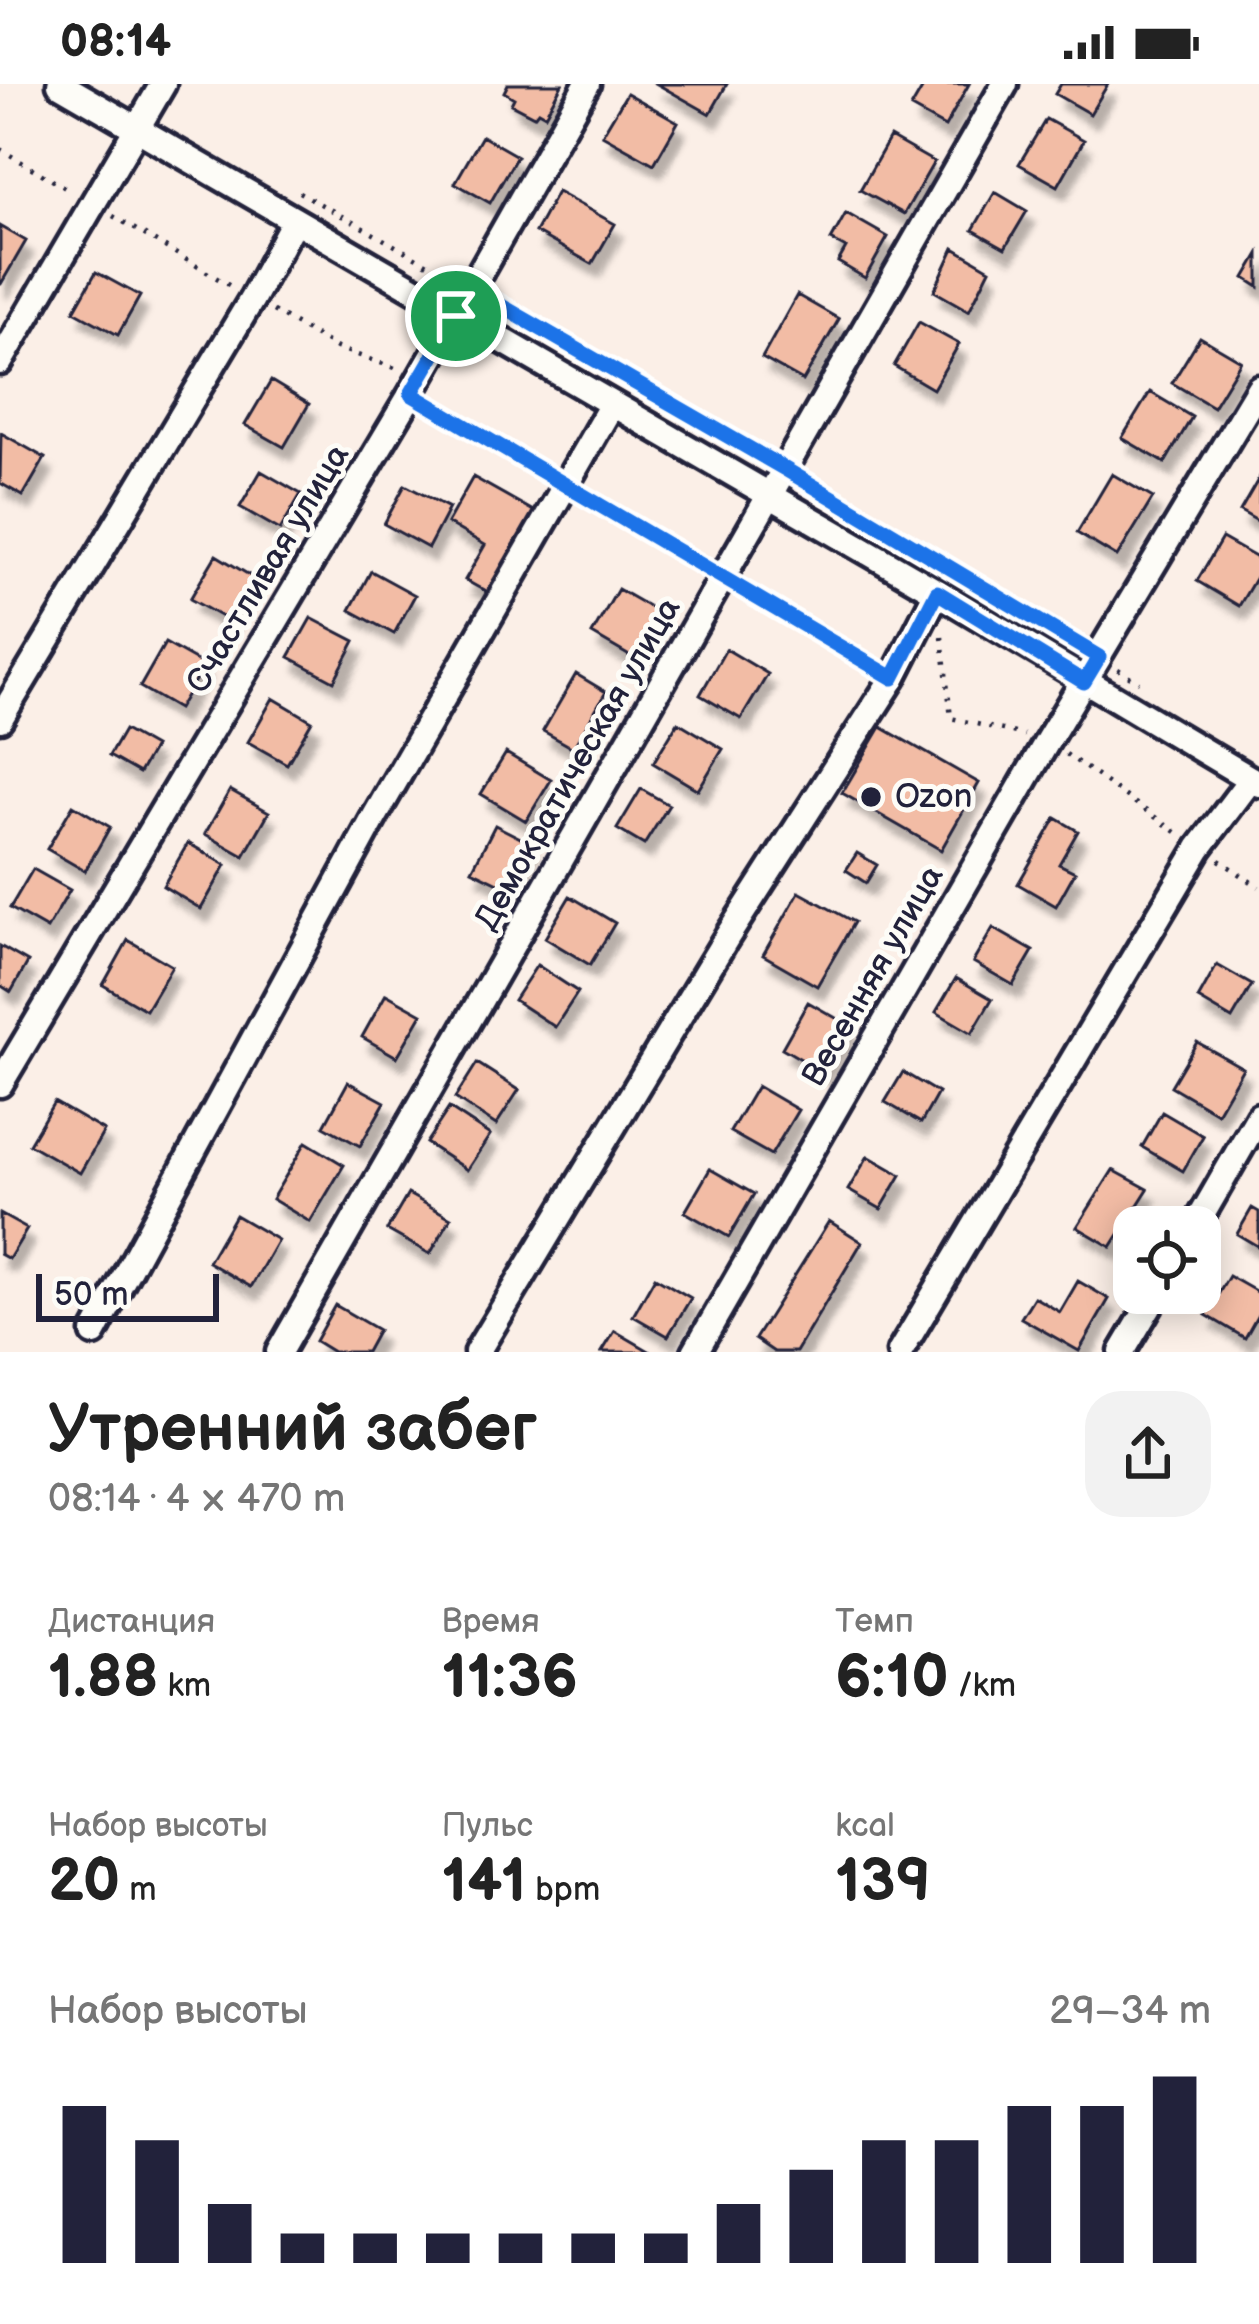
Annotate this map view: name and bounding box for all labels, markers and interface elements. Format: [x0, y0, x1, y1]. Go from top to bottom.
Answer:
text: 08:14 [60, 15, 171, 70]
pin [405, 265, 507, 367]
icon: arrive [423, 283, 489, 349]
street label: Счастливая улица [178, 437, 358, 701]
street label: Демократическая улица [466, 591, 690, 937]
place label: Ozon [895, 777, 972, 817]
marker: Ozon [858, 784, 884, 810]
street label: Весенняя улица [794, 859, 952, 1093]
map controls [1113, 1206, 1221, 1314]
button: locate [1113, 1206, 1221, 1314]
scale bar [36, 1268, 219, 1321]
text: 50 m [54, 1275, 129, 1315]
text: Утренний забег [48, 1391, 537, 1470]
button: share [1085, 1391, 1211, 1517]
text: 08:14 · 4 × 470 m [48, 1476, 345, 1523]
text: Дистанция [48, 1602, 215, 1642]
text: Время [442, 1602, 540, 1642]
text: Темп [835, 1602, 914, 1642]
text: 1.88 [48, 1642, 159, 1714]
text: 11:36 [442, 1642, 578, 1714]
text: 6:10 [835, 1642, 949, 1714]
text: km [159, 1666, 211, 1706]
text: /km [949, 1666, 1016, 1706]
text: Набор высоты [48, 1806, 268, 1846]
text: Пульс [442, 1806, 533, 1846]
text: kcal [835, 1806, 895, 1846]
text: 20 [48, 1846, 120, 1918]
text: 141 [442, 1846, 526, 1918]
text: 139 [835, 1846, 931, 1918]
text: m [120, 1870, 156, 1910]
text: bpm [526, 1870, 600, 1910]
text: Набор высоты [48, 1988, 308, 2035]
text: 29–34 m [1049, 1988, 1211, 2035]

